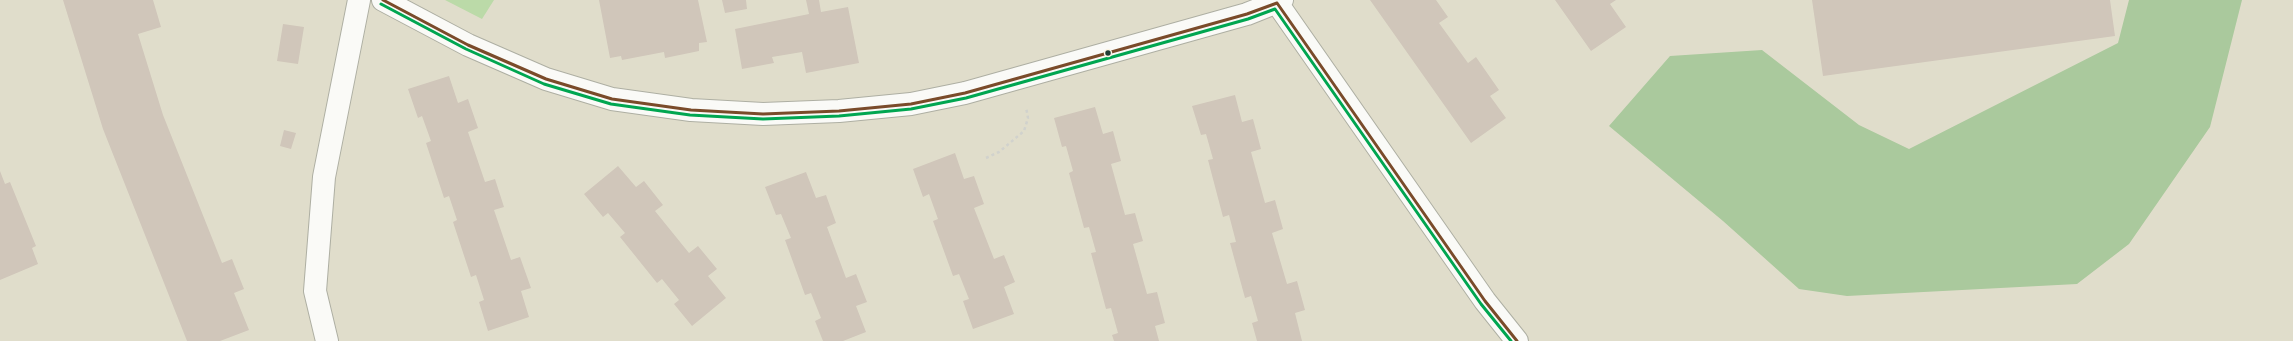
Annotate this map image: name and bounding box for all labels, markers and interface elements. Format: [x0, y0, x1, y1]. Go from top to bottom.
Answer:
unlabelled marker [1103, 48, 1113, 58]

